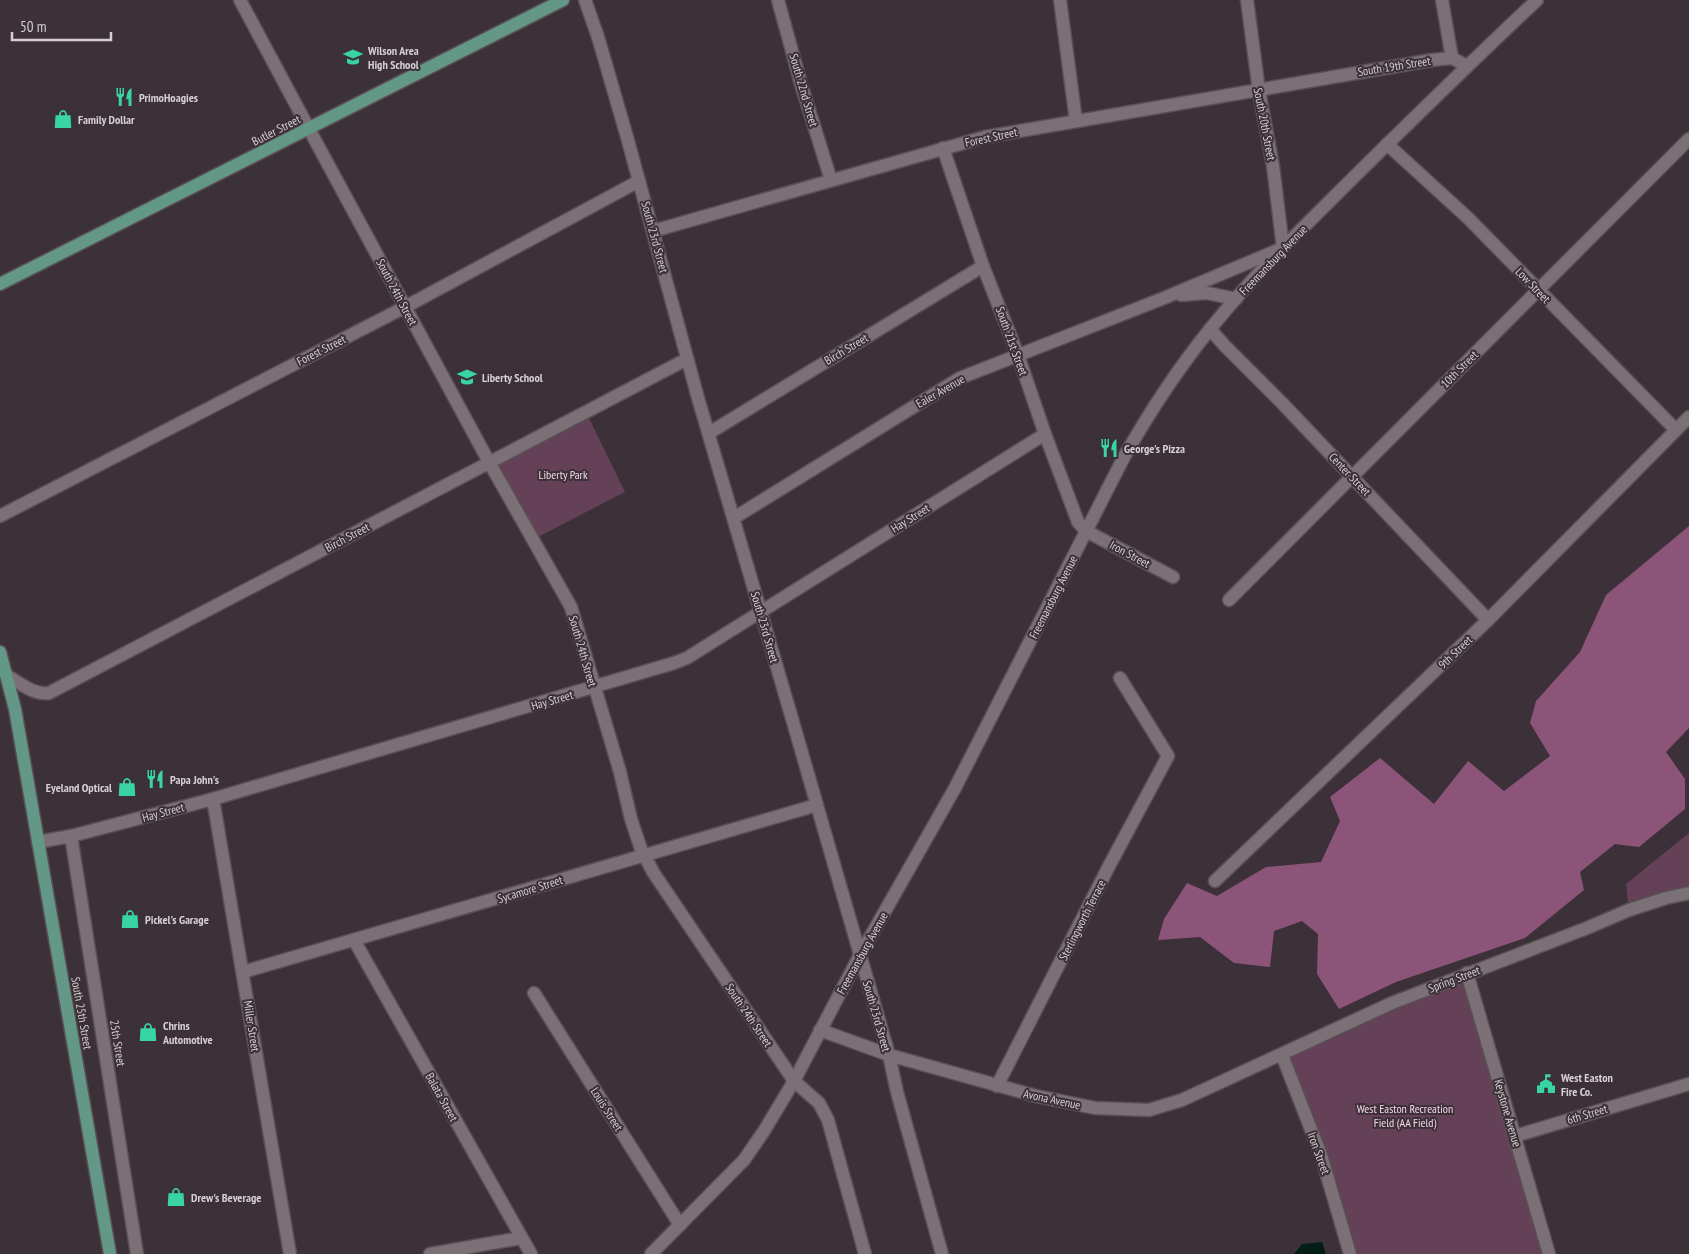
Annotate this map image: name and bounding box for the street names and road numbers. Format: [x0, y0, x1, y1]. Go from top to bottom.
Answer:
street label: South 22nd Street [786, 52, 822, 129]
street label: South 19th Street [1357, 53, 1432, 79]
street label: South 20th Street [1251, 87, 1279, 162]
street label: Butler Street [249, 111, 303, 149]
street label: Forest Street [963, 124, 1019, 150]
street label: South 23rd Street [638, 200, 672, 275]
street label: Freemansburg Avenue [1236, 222, 1310, 298]
street label: South 24th Street [373, 256, 421, 329]
street label: Low Street [1512, 264, 1554, 306]
street label: South 21st Street [993, 305, 1032, 378]
street label: Birch Street [821, 330, 871, 368]
street label: Forest Street [294, 331, 349, 369]
street label: 10th Street [1437, 347, 1481, 391]
street label: Ealer Avenue [913, 371, 967, 411]
street label: Center Street [1326, 449, 1375, 499]
street label: Hay Street [888, 500, 933, 536]
street label: Birch Street [322, 519, 373, 555]
street label: Iron Street [1107, 537, 1154, 571]
street label: Freemansburg Avenue [1026, 553, 1080, 641]
street label: South 23rd Street [748, 590, 783, 665]
street label: South 24th Street [566, 614, 601, 689]
street label: 9th Street [1435, 632, 1476, 672]
street label: Hay Street [529, 687, 575, 713]
street label: Hay Street [140, 799, 186, 825]
street label: Sycamore Street [496, 872, 565, 906]
street label: Sterlingworth Terrace [1055, 877, 1109, 963]
street label: Freemansburg Avenue [833, 909, 891, 997]
street label: Spring Street [1426, 962, 1483, 996]
street label: South 25th Street [68, 976, 96, 1051]
street label: South 23rd Street [860, 979, 895, 1054]
street label: South 24th Street [722, 980, 776, 1050]
street label: Miller Street [241, 999, 264, 1053]
street label: 25th Street [107, 1019, 129, 1068]
street label: Balata Street [422, 1070, 462, 1125]
street label: Keystone Avenue [1491, 1077, 1525, 1149]
street label: Louis Street [588, 1084, 627, 1134]
street label: Avona Avenue [1022, 1086, 1082, 1112]
street label: 6th Street [1565, 1101, 1610, 1127]
street label: Iron Street [1304, 1130, 1334, 1177]

